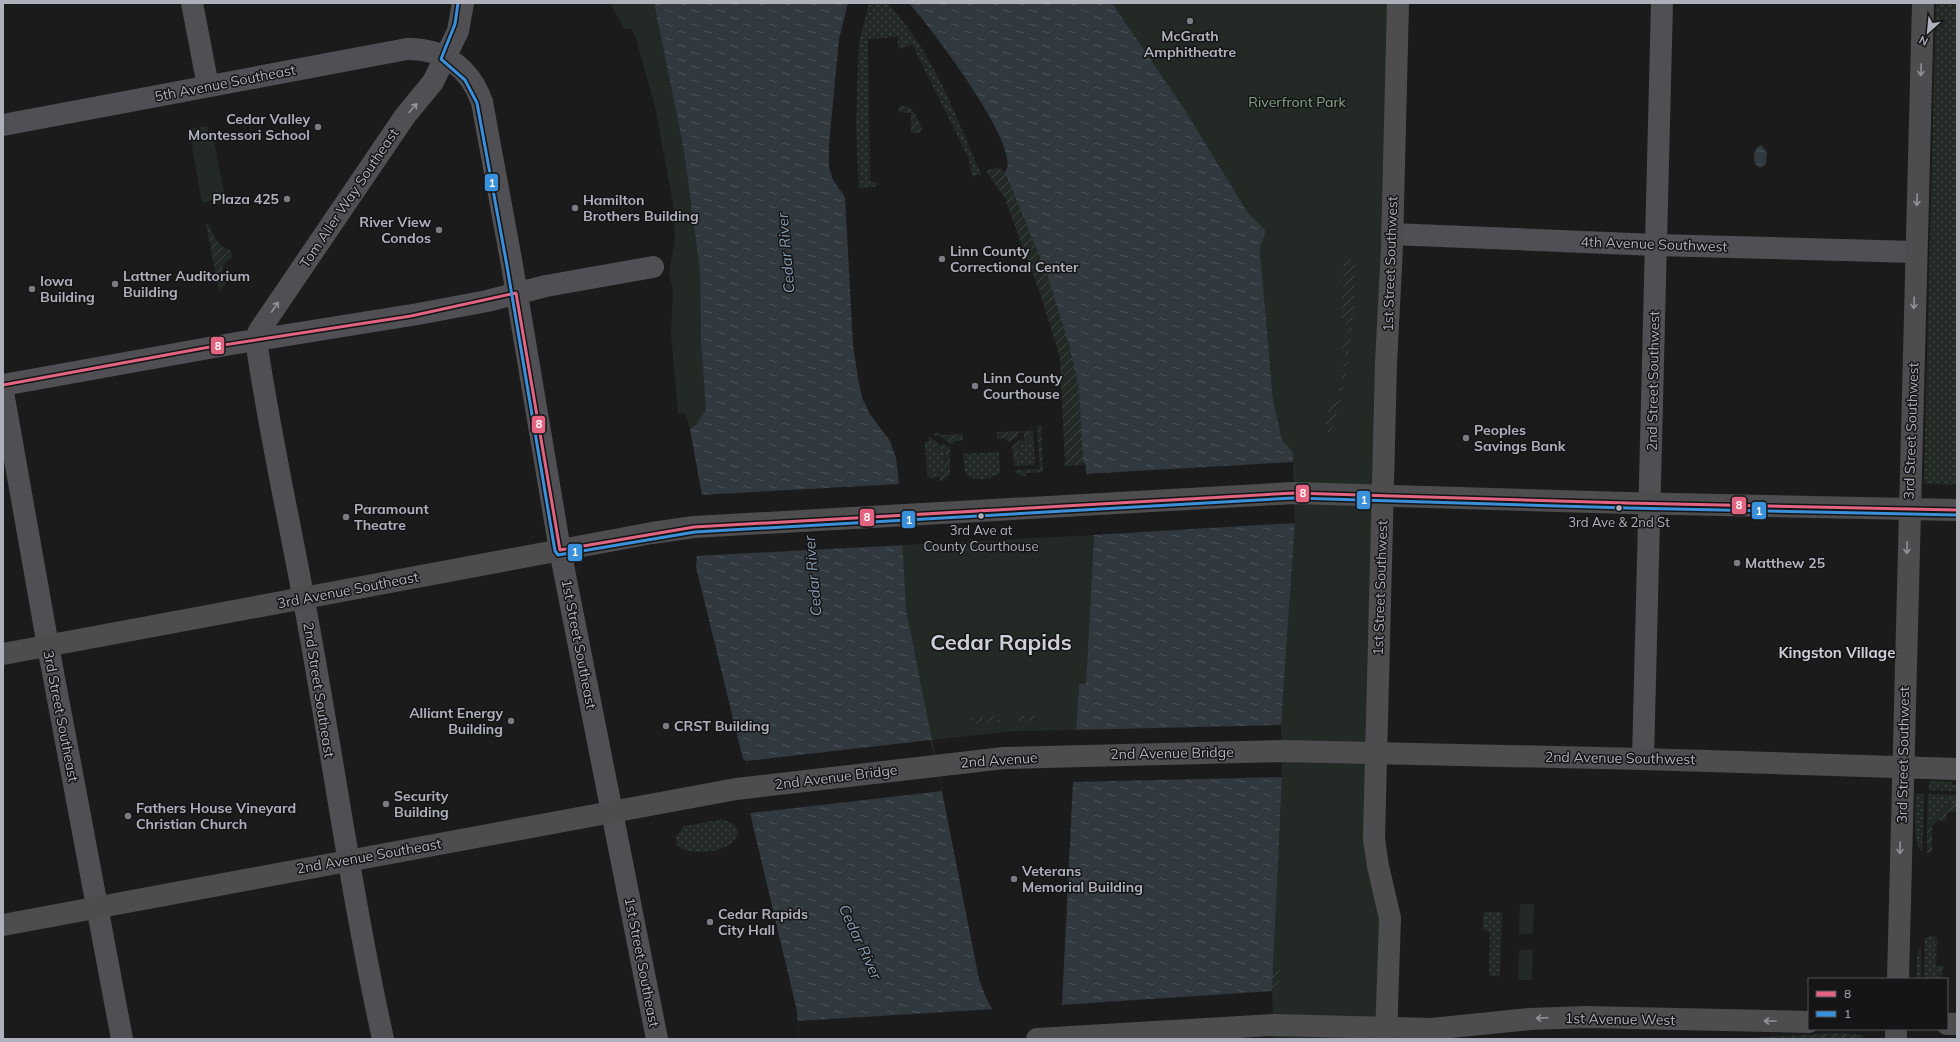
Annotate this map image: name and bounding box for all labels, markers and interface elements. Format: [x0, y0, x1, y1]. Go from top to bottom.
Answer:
north arrow [1908, 12, 1948, 52]
marker: McGrath Amphitheatre [1185, 16, 1195, 26]
place label: McGrath Amphitheatre [1144, 27, 1236, 61]
text: N [1917, 33, 1930, 49]
street label: 5th Avenue Southeast [153, 60, 297, 106]
one-way arrow [1917, 63, 1925, 76]
park label: Riverfront Park [1248, 93, 1346, 111]
one-way arrow [408, 103, 417, 113]
place label: Cedar Valley Montessori School [188, 110, 310, 144]
marker: Cedar Valley Montessori School [313, 122, 323, 132]
street label: Tom Aller Way Southeast [296, 125, 403, 271]
line badge: 1 [484, 173, 499, 192]
text: 1 [489, 176, 496, 190]
place label: Plaza 425 [212, 190, 279, 208]
place label: Hamilton Brothers Building [583, 191, 699, 225]
one-way arrow [1914, 193, 1921, 206]
marker: Plaza 425 [282, 194, 292, 204]
street label: 1st Street Southwest [1379, 196, 1401, 332]
marker: Hamilton Brothers Building [570, 203, 580, 213]
water label: Cedar River [772, 211, 798, 294]
place label: River View Condos [359, 213, 432, 247]
marker: River View Condos [434, 225, 444, 235]
street label: 4th Avenue Southwest [1580, 232, 1728, 256]
place label: Linn County Correctional Center [950, 242, 1079, 276]
marker: Linn County Correctional Center [937, 254, 947, 264]
place label: Lattner Auditorium Building [123, 267, 250, 301]
place label: Iowa Building [40, 272, 95, 306]
marker: Lattner Auditorium Building [110, 279, 120, 289]
marker: Iowa Building [27, 284, 37, 294]
one-way arrow [1911, 296, 1918, 309]
one-way arrow [271, 302, 279, 313]
street label: 2nd Street Southwest [1643, 311, 1663, 451]
line badge: 8 [210, 336, 225, 355]
text: 8 [215, 339, 222, 353]
street label: 3rd Street Southwest [1900, 362, 1922, 500]
place label: Linn County Courthouse [983, 369, 1063, 403]
marker: Linn County Courthouse [970, 381, 980, 391]
line badge: 8 [531, 415, 546, 434]
text: 8 [536, 417, 543, 431]
place label: Peoples Savings Bank [1474, 421, 1566, 455]
marker: Peoples Savings Bank [1461, 433, 1471, 443]
line badge: 8 [1295, 484, 1310, 503]
text: 8 [1300, 486, 1307, 500]
line badge: 1 [1356, 490, 1371, 510]
text: 1 [1361, 493, 1368, 507]
line badge: 8 [1731, 496, 1747, 515]
text: 8 [1736, 498, 1743, 512]
place label: Paramount Theatre [354, 500, 429, 534]
line badge: 1 [1751, 501, 1767, 520]
marker: 3rd Ave & 2nd St [1614, 503, 1624, 513]
text: 1 [1756, 504, 1763, 518]
line badge: 8 [859, 508, 875, 527]
text: 8 [864, 510, 871, 524]
line badge: 1 [901, 510, 916, 529]
marker: 3rd Ave at County Courthouse [976, 511, 986, 521]
marker: Paramount Theatre [341, 512, 351, 522]
text: 1 [906, 513, 913, 527]
place label: 3rd Ave & 2nd St [1568, 514, 1670, 530]
street label: 1st Street Southwest [1369, 520, 1391, 656]
place label: 3rd Ave at County Courthouse [924, 522, 1038, 554]
water label: Cedar River [799, 534, 825, 617]
one-way arrow [1904, 541, 1911, 554]
line badge: 1 [567, 543, 583, 562]
text: 1 [572, 545, 579, 559]
place label: Matthew 25 [1745, 554, 1825, 572]
marker: Matthew 25 [1732, 558, 1742, 568]
street label: 3rd Avenue Southeast [276, 567, 420, 613]
street label: 1st Street Southeast [558, 578, 600, 711]
street label: 2nd Street Southeast [299, 621, 339, 759]
district label: Cedar Rapids [930, 628, 1072, 656]
district label: Kingston Village [1779, 643, 1895, 662]
street label: 3rd Street Southeast [39, 649, 83, 783]
street label: 3rd Street Southwest [1893, 686, 1913, 824]
place label: Alliant Energy Building [409, 704, 503, 738]
marker: Alliant Energy Building [506, 716, 516, 726]
place label: CRST Building [674, 717, 770, 735]
marker: CRST Building [661, 721, 671, 731]
street label: 2nd Avenue Bridge [1110, 743, 1234, 763]
street label: 2nd Avenue [960, 748, 1038, 772]
street label: 2nd Avenue Southwest [1545, 748, 1695, 768]
street label: 2nd Avenue Bridge [774, 761, 898, 793]
place label: Security Building [394, 787, 449, 821]
place label: Fathers House Vineyard Christian Church [136, 799, 296, 833]
marker: Security Building [381, 799, 391, 809]
marker: Fathers House Vineyard Christian Church [123, 811, 133, 821]
street label: 2nd Avenue Southeast [295, 834, 443, 878]
one-way arrow [1897, 841, 1904, 854]
place label: Veterans Memorial Building [1021, 862, 1143, 896]
marker: Veterans Memorial Building [1009, 874, 1019, 884]
street label: 1st Street Southeast [621, 896, 663, 1029]
water label: Cedar River [835, 901, 886, 983]
place label: Cedar Rapids City Hall [718, 905, 808, 939]
marker: Cedar Rapids City Hall [705, 917, 715, 927]
legend [1808, 978, 1948, 1030]
text: 8 [1844, 986, 1851, 1001]
text: 1 [1844, 1006, 1851, 1021]
street label: 1st Avenue West [1565, 1009, 1675, 1029]
one-way arrow [1536, 1015, 1549, 1022]
one-way arrow [1764, 1017, 1777, 1025]

